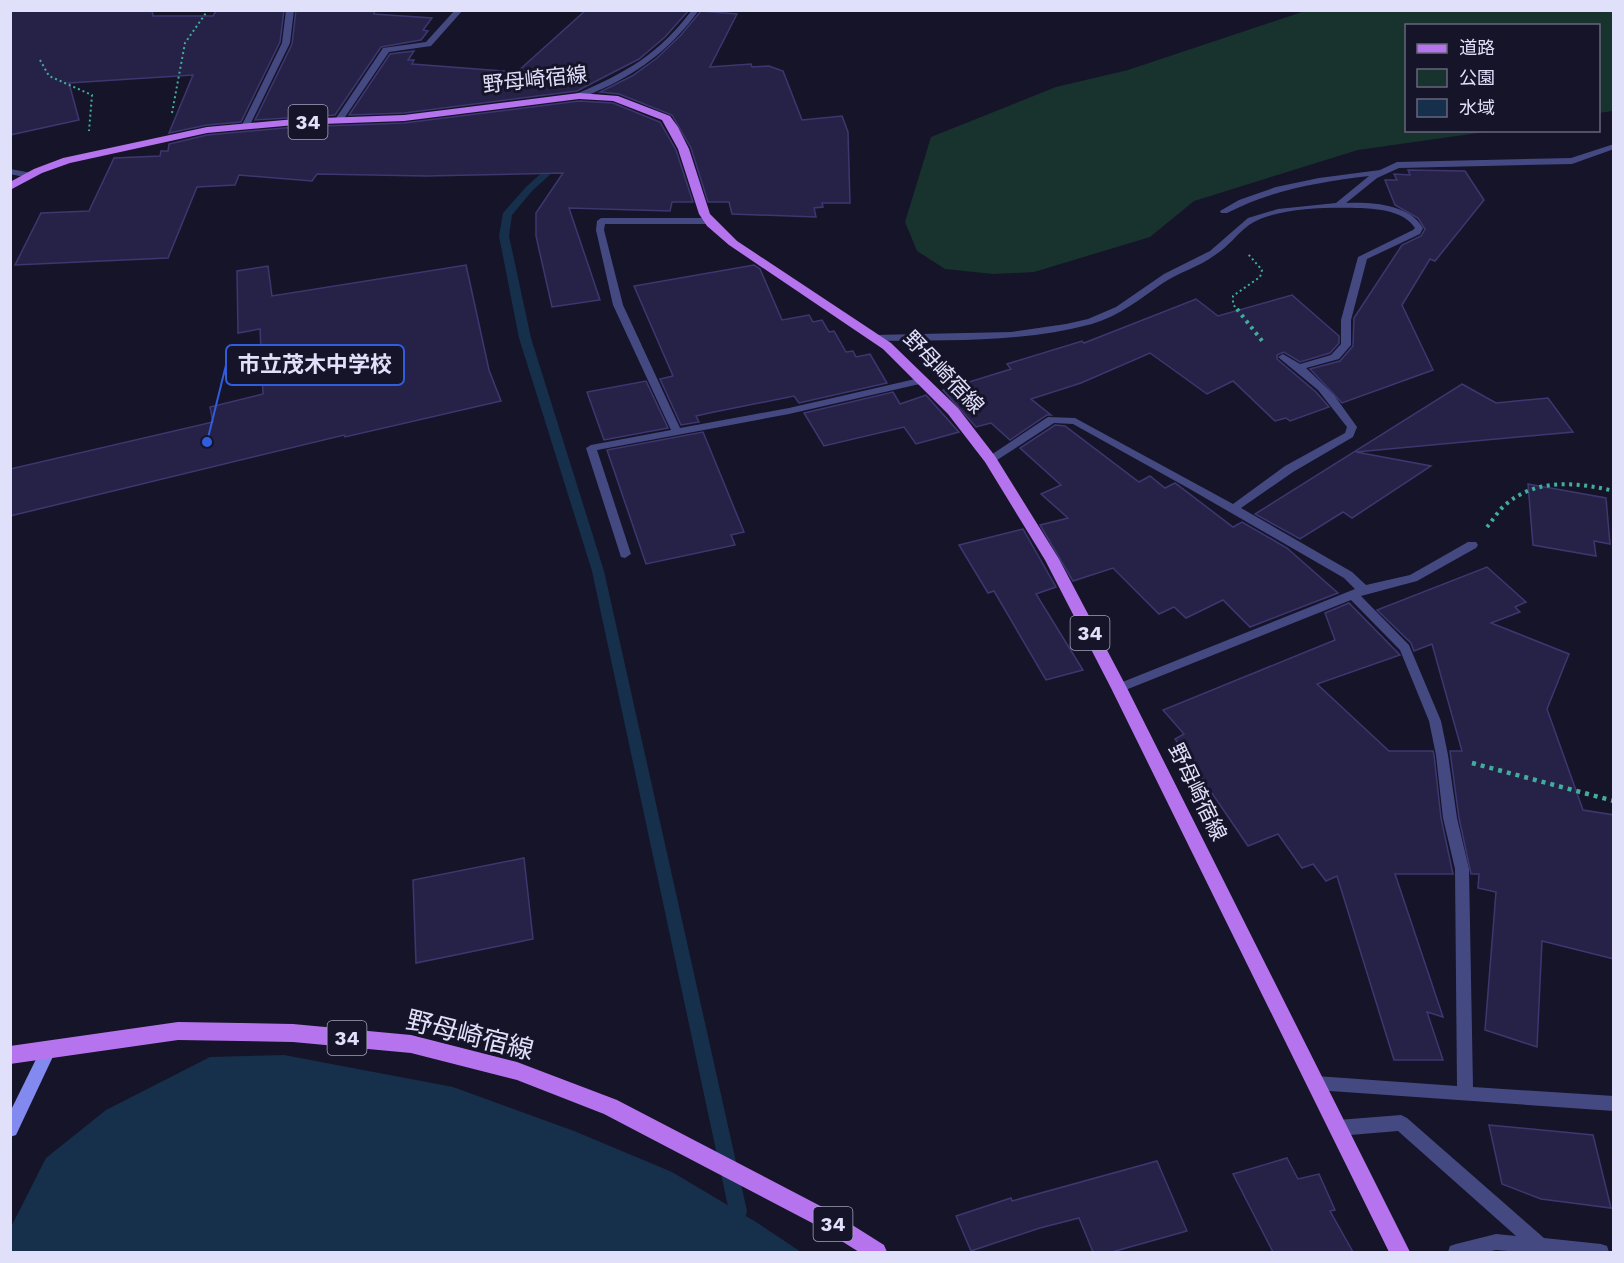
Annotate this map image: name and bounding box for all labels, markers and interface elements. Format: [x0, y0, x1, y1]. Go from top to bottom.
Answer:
legend [1405, 24, 1600, 132]
text: 道路 [1459, 37, 1495, 58]
street label: 野母崎宿線 [481, 61, 589, 97]
text: 公園 [1459, 67, 1495, 88]
text: 水域 [1459, 97, 1495, 118]
road number: 34 [288, 105, 328, 139]
street label: 野母崎宿線 [899, 326, 989, 418]
callout: 市立茂木中学校 [226, 345, 404, 385]
text: 市立茂木中学校 [238, 352, 392, 377]
road number: 34 [1070, 616, 1110, 650]
street label: 野母崎宿線 [1164, 739, 1232, 845]
street label: 野母崎宿線 [403, 1005, 537, 1065]
road number: 34 [328, 1021, 366, 1055]
road number: 34 [814, 1207, 852, 1241]

